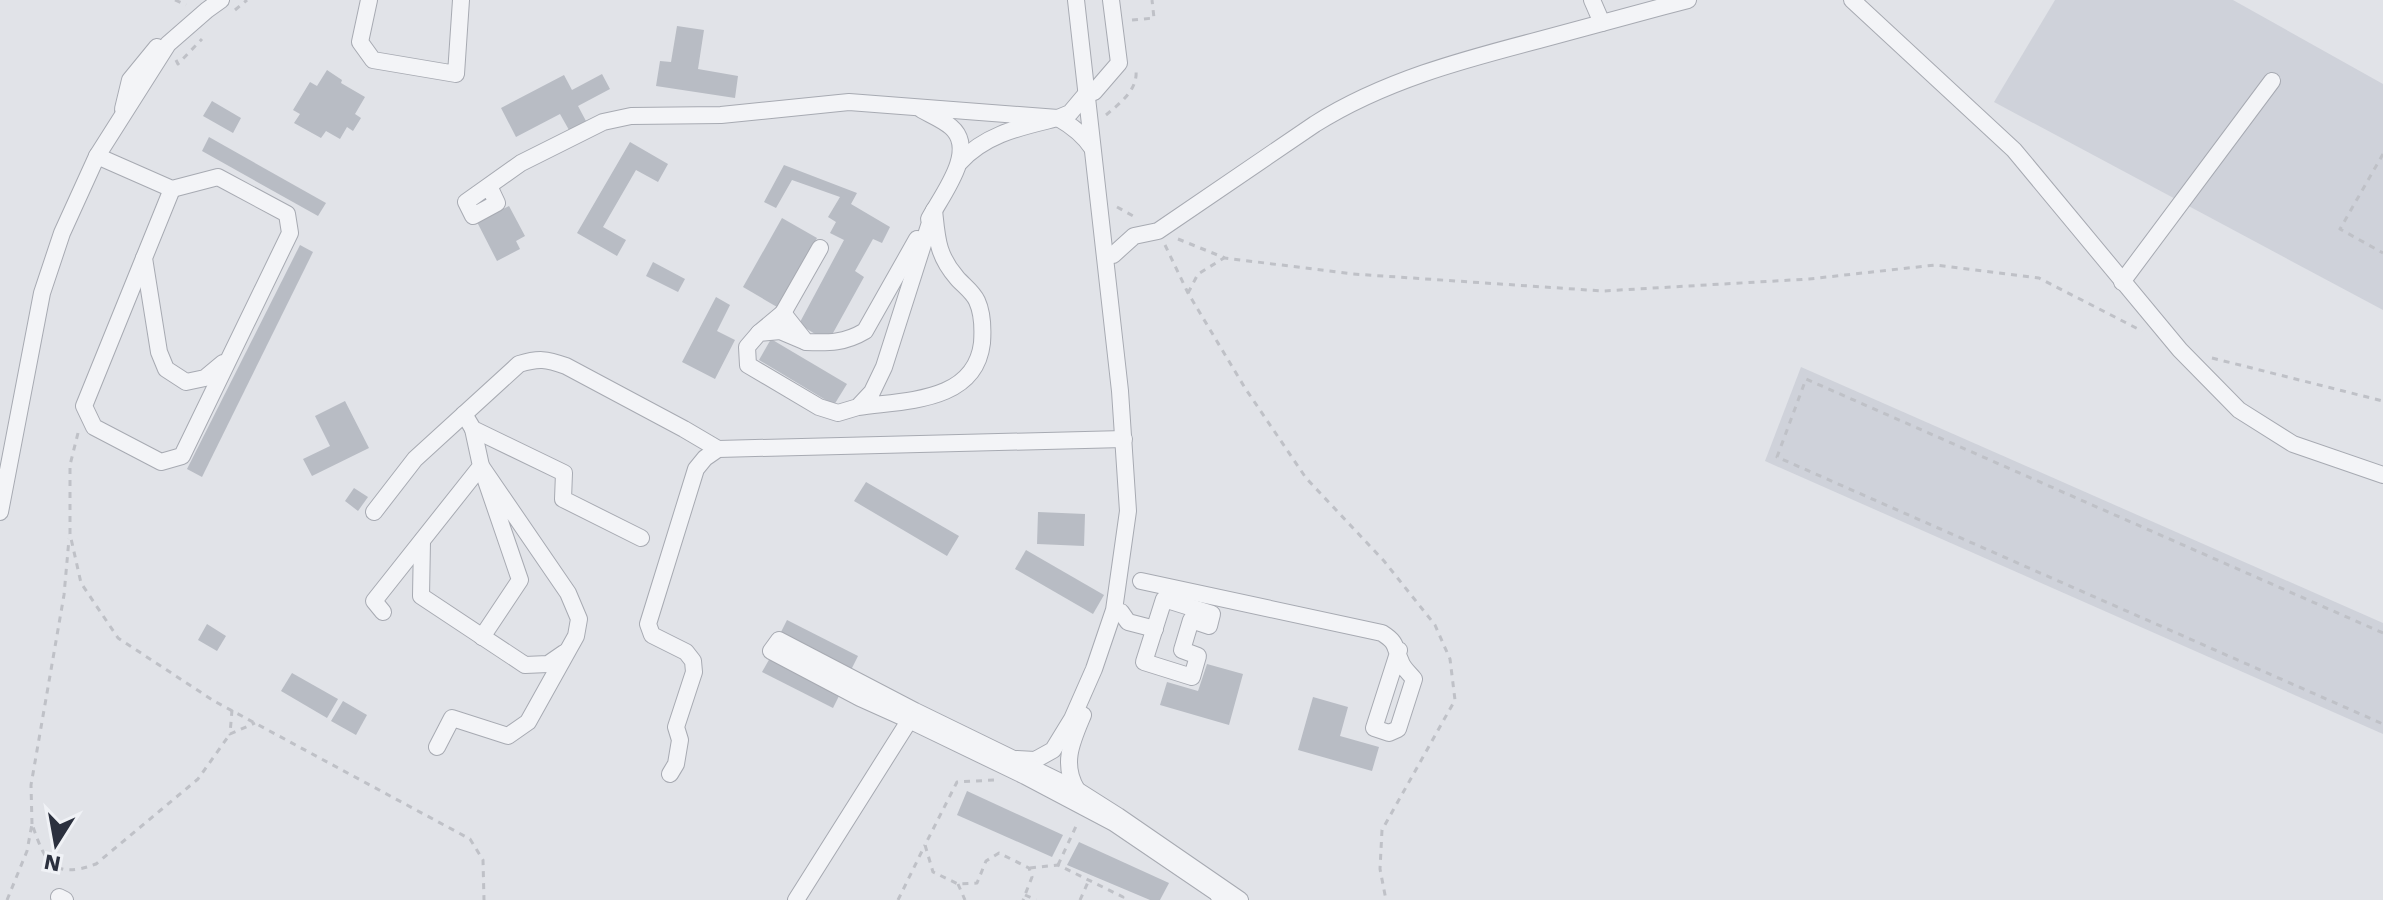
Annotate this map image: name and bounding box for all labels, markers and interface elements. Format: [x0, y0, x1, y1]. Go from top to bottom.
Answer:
north arrow [16, 804, 96, 884]
text: N [42, 849, 63, 877]

